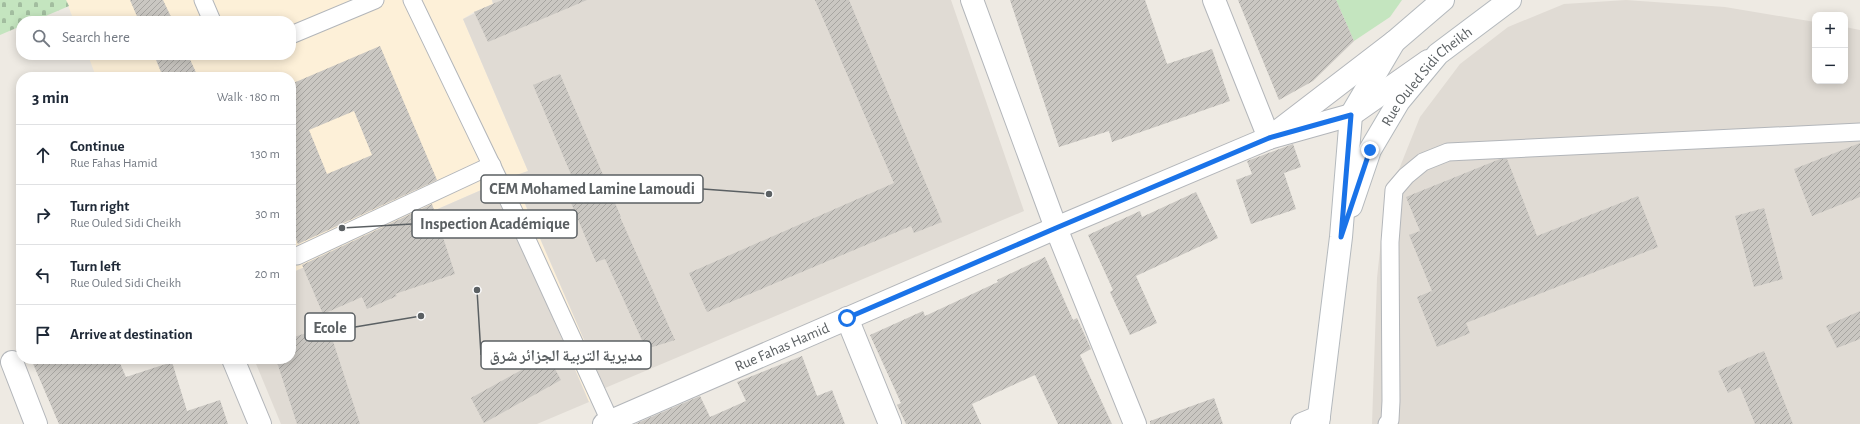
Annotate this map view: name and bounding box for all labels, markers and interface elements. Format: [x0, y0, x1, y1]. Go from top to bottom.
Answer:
map controls [1812, 12, 1848, 84]
button: + [1812, 12, 1848, 48]
search box [16, 16, 296, 60]
street label: Rue Ouled Sidi Cheikh [1379, 24, 1475, 129]
icon: search [30, 27, 52, 49]
text: Search here [62, 30, 130, 45]
button: − [1812, 48, 1848, 84]
text: 3 min [32, 89, 69, 106]
text: Walk · 180 m [217, 91, 280, 104]
text: Continue [70, 139, 125, 154]
route end [1361, 141, 1379, 159]
icon: ahead [32, 144, 54, 166]
text: 130 m [251, 148, 280, 161]
text: Rue Fahas Hamid [70, 157, 158, 170]
callout: CEM Mohamed Lamine Lamoudi [481, 175, 703, 203]
text: CEM Mohamed Lamine Lamoudi [489, 181, 695, 197]
text: Turn right [70, 199, 129, 214]
icon: right [32, 204, 54, 226]
text: 30 m [255, 208, 280, 221]
callout: Inspection Académique [412, 210, 577, 238]
text: Inspection Académique [420, 216, 570, 232]
text: Rue Ouled Sidi Cheikh [70, 217, 181, 230]
text: Turn left [70, 259, 121, 274]
icon: left [32, 264, 54, 286]
text: 20 m [255, 268, 280, 281]
text: Rue Ouled Sidi Cheikh [70, 277, 181, 290]
route start [838, 309, 856, 327]
callout: Ecole [305, 313, 355, 341]
text: Ecole [313, 320, 347, 336]
street label: Rue Fahas Hamid [733, 320, 832, 374]
icon: arrive [32, 324, 54, 346]
text: Arrive at destination [70, 327, 193, 342]
callout: مديرية التربية الجزائر شرق [481, 341, 651, 369]
text: مديرية التربية الجزائر شرق [489, 348, 643, 365]

